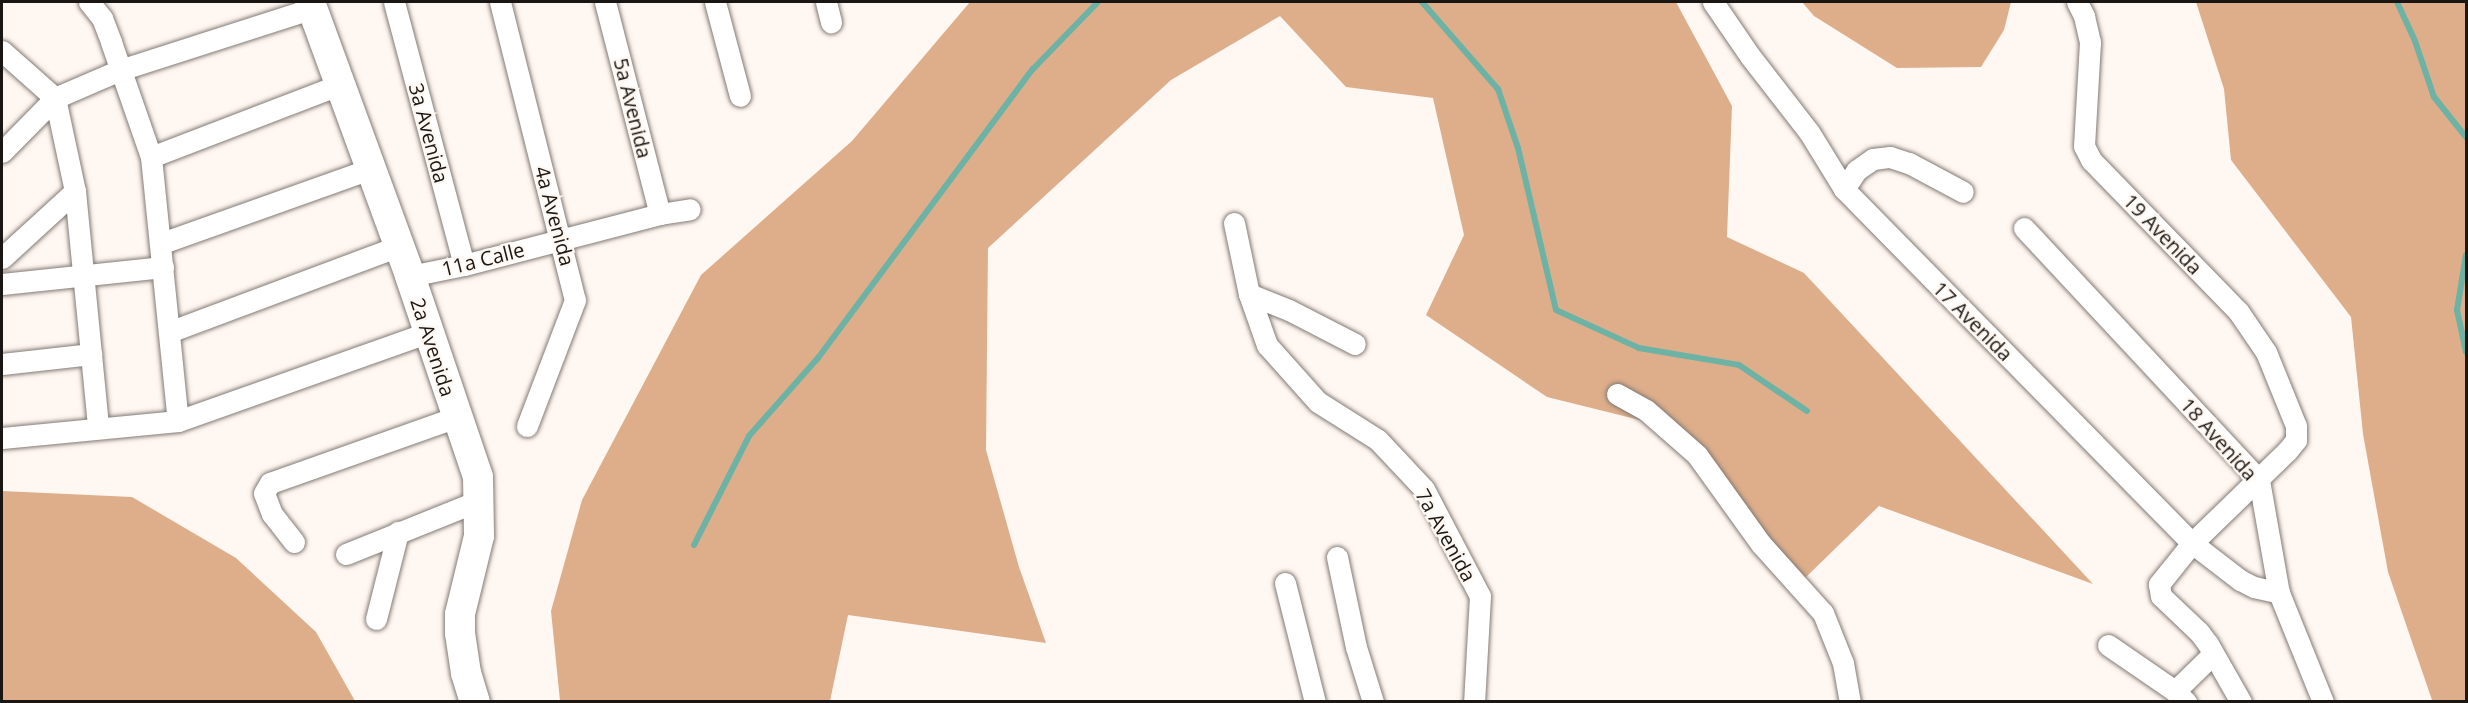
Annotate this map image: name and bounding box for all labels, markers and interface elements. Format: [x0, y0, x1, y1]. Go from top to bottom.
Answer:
street label: 5a Avenida [609, 55, 657, 161]
street label: 3a Avenida [404, 80, 454, 186]
street label: 4a Avenida [530, 163, 580, 269]
street label: 19 Avenida [2119, 189, 2207, 279]
street label: 11a Calle [439, 237, 527, 281]
street label: 17 Avenida [1928, 276, 2018, 366]
street label: 2a Avenida [406, 295, 460, 399]
street label: 18 Avenida [2176, 393, 2262, 485]
street label: 7a Avenida [1411, 484, 1481, 586]

